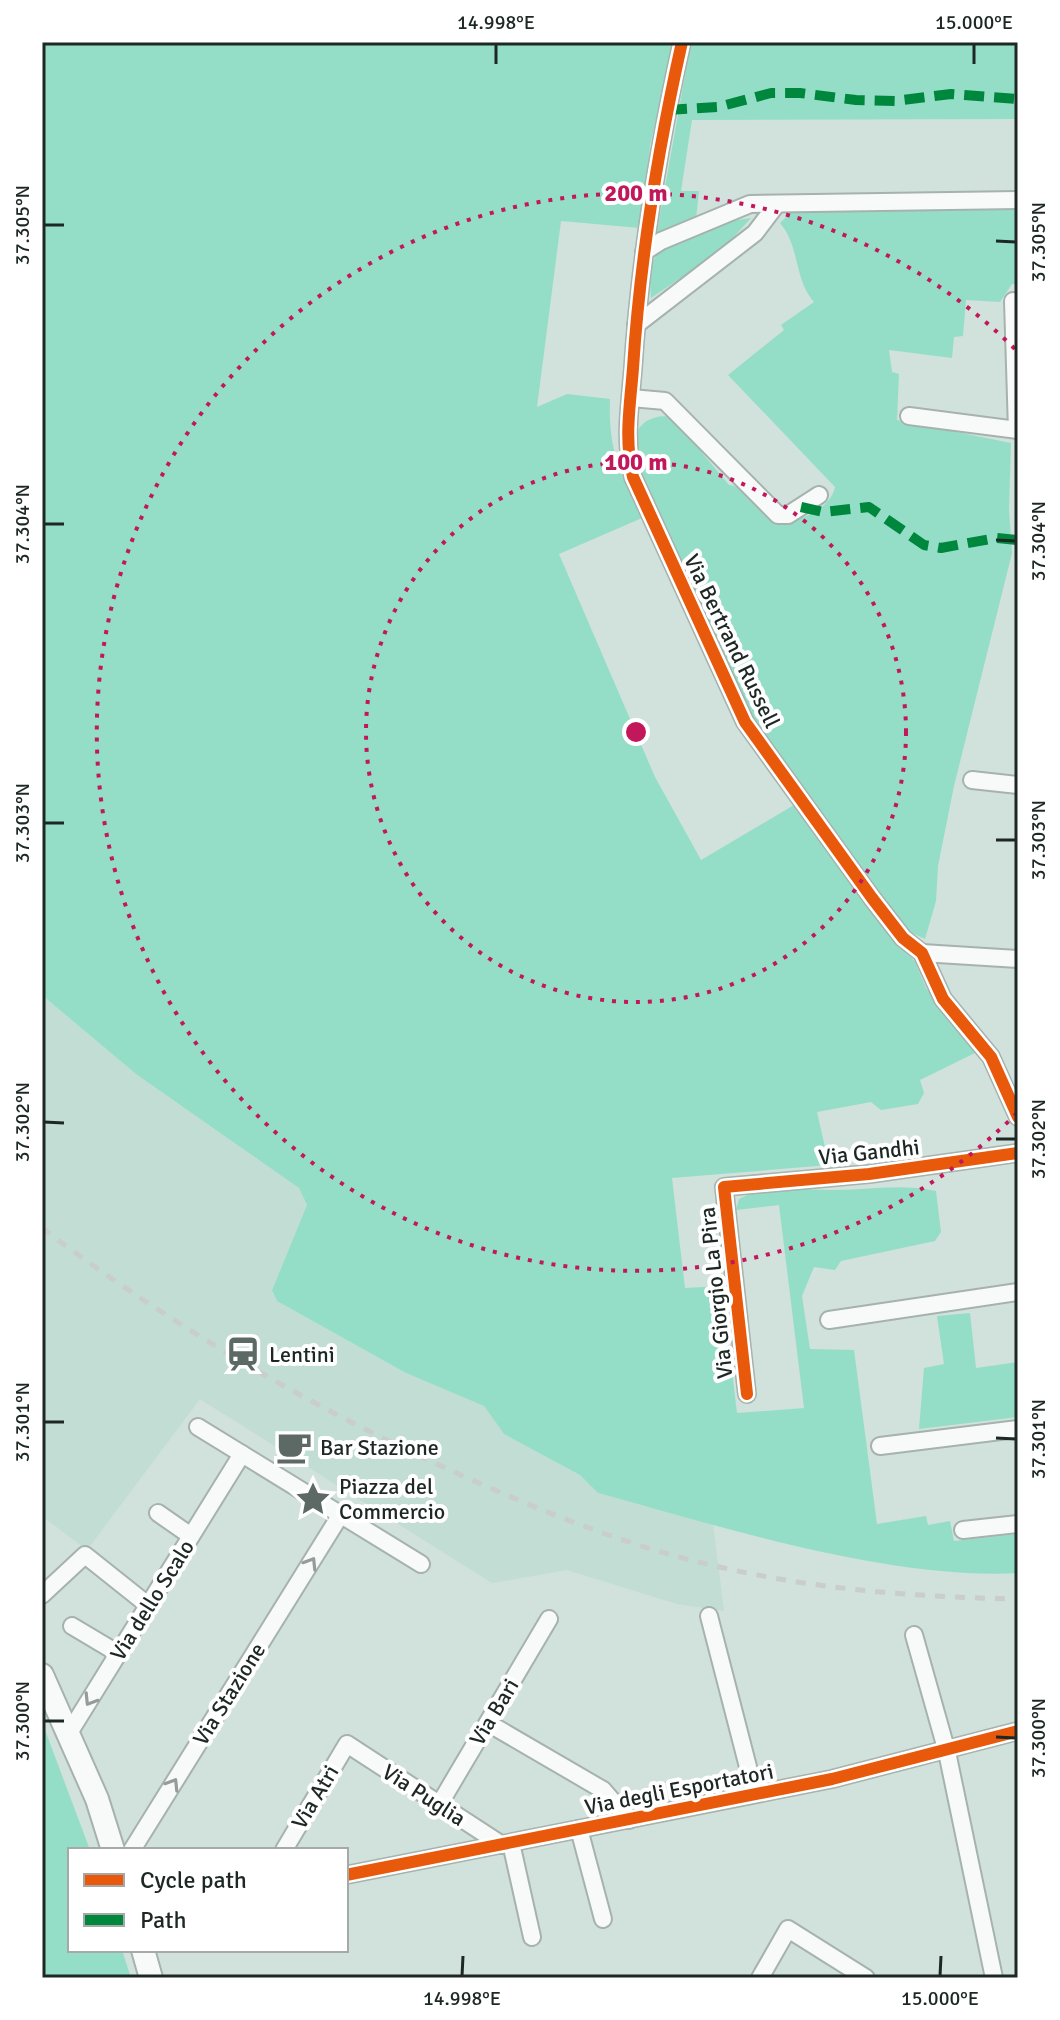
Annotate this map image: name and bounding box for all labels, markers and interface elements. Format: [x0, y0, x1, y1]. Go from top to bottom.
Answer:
text: 14.998°E [457, 10, 535, 35]
text: 15.000°E [935, 10, 1013, 35]
text: 200 m [604, 178, 668, 208]
text: 37.305°N [10, 185, 35, 265]
text: 37.305°N [1026, 202, 1051, 282]
text: 100 m [604, 447, 668, 477]
text: 37.304°N [10, 484, 35, 564]
text: 37.304°N [1026, 501, 1051, 581]
street label: Via Bertrand Russell [678, 549, 786, 733]
centre of rings [622, 718, 650, 746]
text: 37.303°N [10, 783, 35, 863]
text: 37.303°N [1026, 800, 1051, 880]
text: 37.302°N [10, 1082, 35, 1162]
text: 37.302°N [1026, 1099, 1051, 1179]
street label: Via Gandhi [817, 1133, 921, 1171]
street label: Via Giorgio La Pira [694, 1206, 738, 1380]
station icon: Lentini [224, 1335, 262, 1373]
place label: Lentini [269, 1341, 335, 1368]
text: 37.301°N [10, 1382, 35, 1462]
text: 37.301°N [1026, 1399, 1051, 1479]
cafe icon: Bar Stazione [275, 1428, 313, 1466]
place label: Bar Stazione [320, 1434, 439, 1461]
place label: Piazza del Commercio [339, 1473, 445, 1525]
place icon: Piazza del Commercio [294, 1480, 332, 1518]
street label: Via dello Scalo [104, 1535, 200, 1665]
one-way arrow [301, 1557, 316, 1572]
street label: Via Stazione [187, 1638, 271, 1750]
street label: Via Bari [464, 1674, 524, 1750]
text: 37.300°N [10, 1681, 35, 1761]
one-way arrow [84, 1691, 99, 1705]
text: 37.300°N [1026, 1698, 1051, 1778]
street label: Via degli Esportatori [582, 1757, 776, 1821]
street label: Via Puglia [377, 1758, 471, 1832]
street label: Via Atri [285, 1760, 345, 1834]
one-way arrow [164, 1778, 179, 1793]
legend [68, 1848, 348, 1952]
text: Cycle path [140, 1865, 247, 1895]
text: Path [140, 1905, 186, 1935]
text: 14.998°E [423, 1986, 501, 2011]
text: 15.000°E [901, 1986, 979, 2011]

